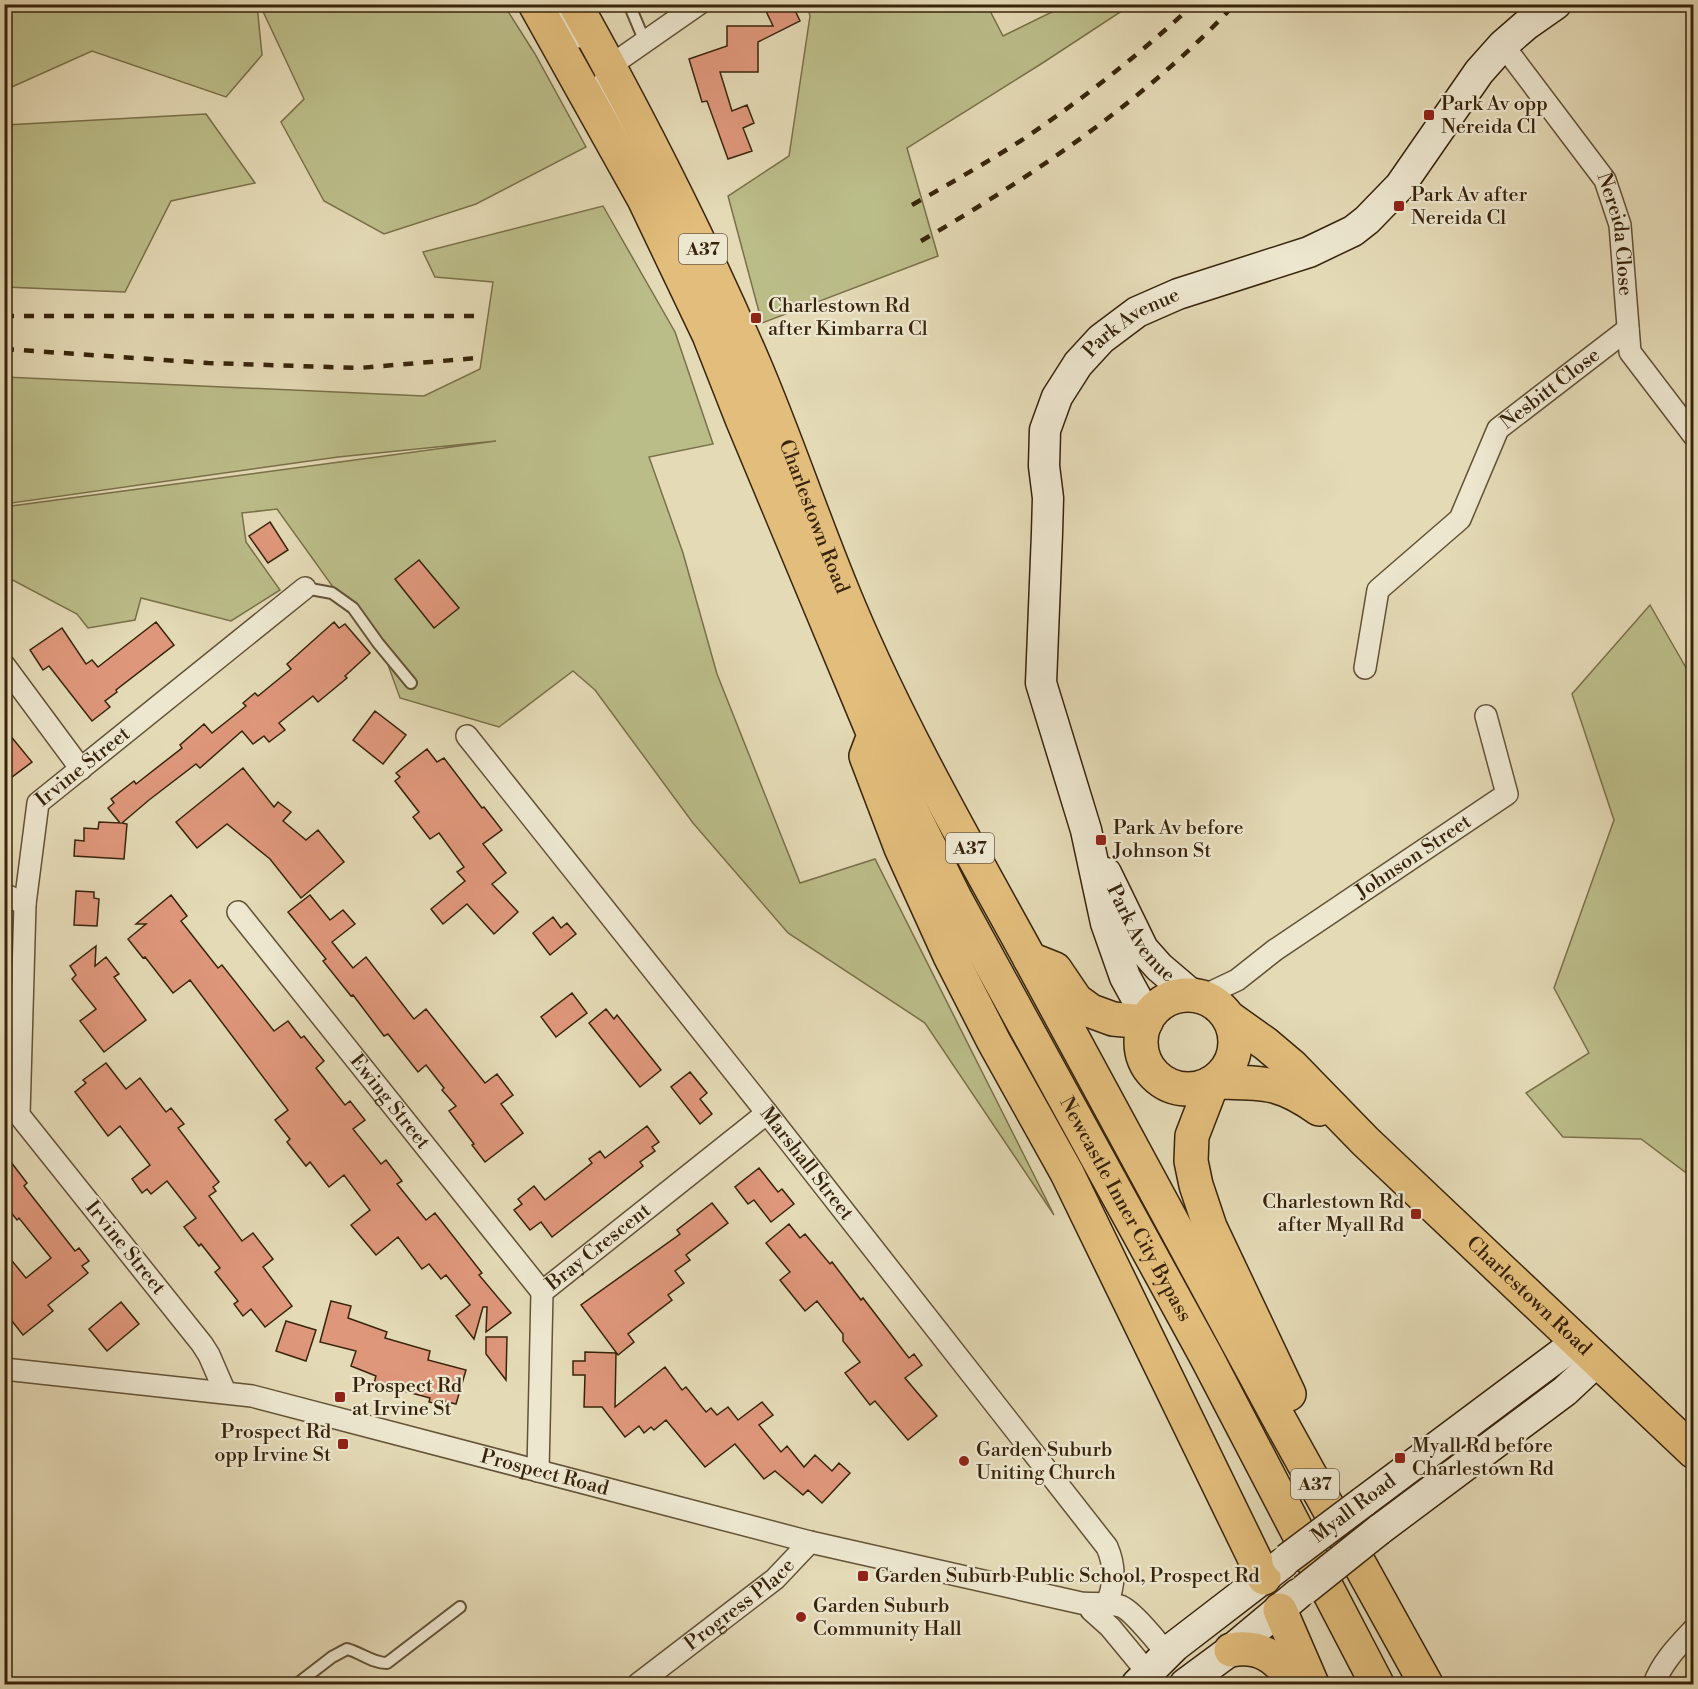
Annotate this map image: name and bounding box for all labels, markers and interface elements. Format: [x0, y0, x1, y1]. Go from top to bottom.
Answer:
place label: Park Av opp Nereida Cl [1441, 92, 1548, 140]
marker: Park Av opp Nereida Cl [1422, 108, 1436, 122]
street label: Nereida Close [1591, 170, 1638, 297]
place label: Park Av after Nereida Cl [1411, 183, 1528, 231]
marker: Park Av after Nereida Cl [1392, 199, 1406, 213]
road number: A37 [679, 234, 727, 264]
street label: Park Avenue [1077, 282, 1183, 363]
place label: Charlestown Rd after Kimbarra Cl [768, 294, 928, 342]
marker: Charlestown Rd after Kimbarra Cl [749, 311, 763, 325]
street label: Nesbitt Close [1495, 343, 1605, 435]
street label: Charlestown Road [773, 436, 855, 598]
street label: Irvine Street [31, 721, 135, 812]
street label: Johnson Street [1350, 809, 1476, 905]
place label: Park Av before Johnson St [1112, 816, 1244, 864]
road number: A37 [946, 833, 994, 863]
marker: Park Av before Johnson St [1094, 833, 1108, 847]
street label: Park Avenue [1101, 880, 1180, 988]
street label: Ewing Street [344, 1049, 435, 1154]
street label: Newcastle Inner City Bypass [1054, 1092, 1197, 1326]
street label: Marshall Street [754, 1102, 859, 1225]
place label: Charlestown Rd after Myall Rd [1262, 1190, 1405, 1238]
street label: Irvine Street [79, 1196, 171, 1300]
street label: Bray Crescent [540, 1198, 656, 1297]
marker: Charlestown Rd after Myall Rd [1409, 1207, 1423, 1221]
street label: Charlestown Road [1461, 1231, 1597, 1362]
place label: Prospect Rd at Irvine St [352, 1374, 463, 1422]
marker: Prospect Rd at Irvine St [333, 1390, 347, 1404]
place label: Prospect Rd opp Irvine St [214, 1420, 332, 1468]
place label: Myall Rd before Charlestown Rd [1412, 1434, 1554, 1482]
marker: Prospect Rd opp Irvine St [336, 1437, 350, 1451]
place label: Garden Suburb Uniting Church [976, 1438, 1116, 1486]
street label: Prospect Road [478, 1444, 612, 1501]
marker: Myall Rd before Charlestown Rd [1393, 1451, 1407, 1465]
marker: Garden Suburb Uniting Church [957, 1454, 971, 1468]
road number: A37 [1291, 1469, 1339, 1499]
street label: Myall Road [1307, 1469, 1402, 1549]
street label: Progress Place [679, 1553, 800, 1656]
place label: Garden Suburb Public School, Prospect Rd [875, 1564, 1260, 1589]
marker: Garden Suburb Public School, Prospect Rd [856, 1569, 870, 1583]
place label: Garden Suburb Community Hall [813, 1594, 962, 1642]
marker: Garden Suburb Community Hall [794, 1610, 808, 1624]

